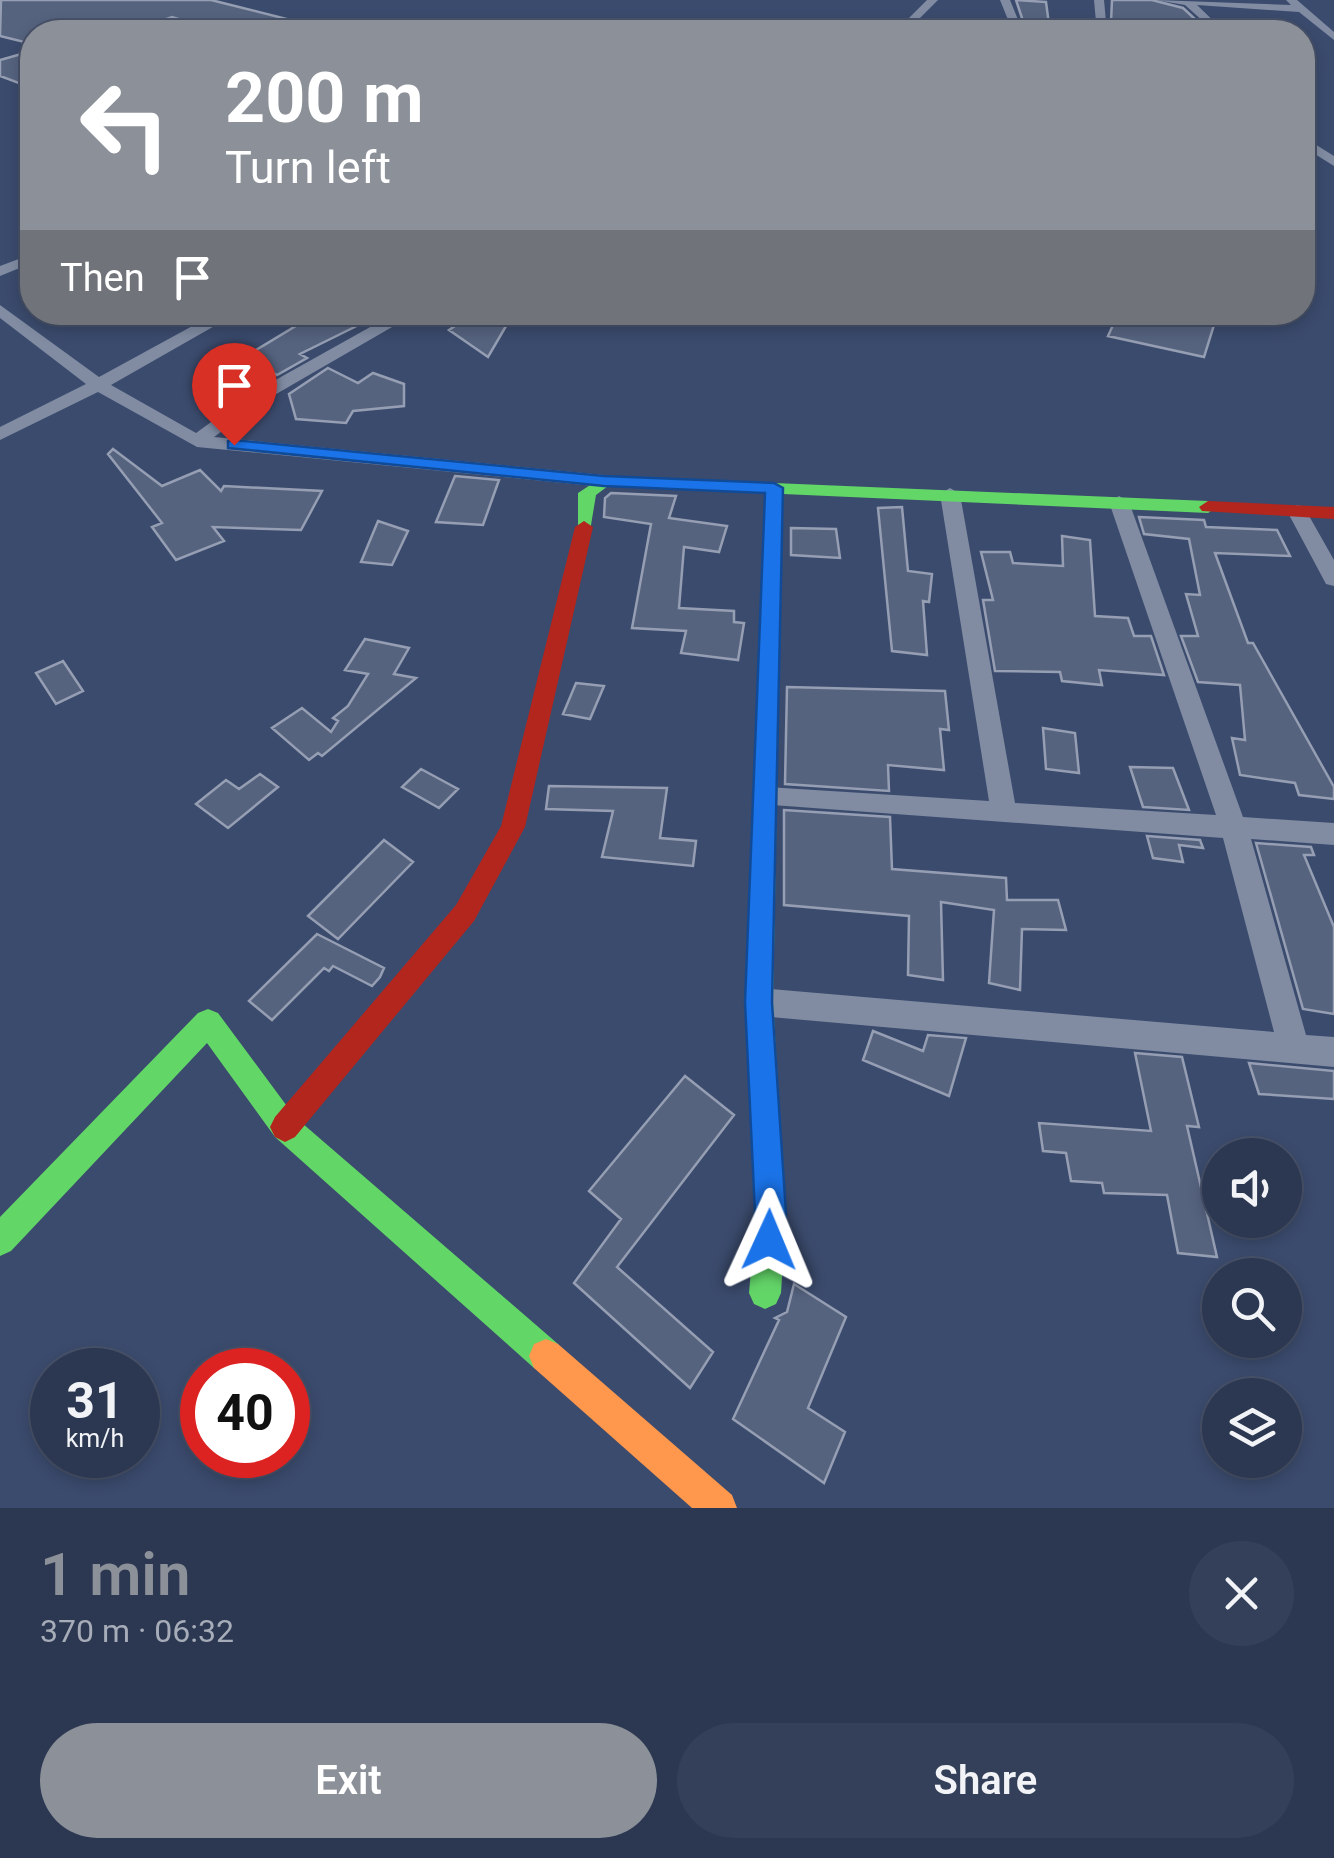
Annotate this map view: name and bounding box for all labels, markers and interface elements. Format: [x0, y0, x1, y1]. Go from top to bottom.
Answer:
text: 200 m [225, 57, 424, 139]
icon: left [60, 60, 190, 190]
text: Turn left [225, 141, 391, 194]
icon: arrive [165, 250, 220, 305]
text: Then [60, 256, 145, 300]
pin [192, 343, 277, 446]
icon: arrive [207, 358, 262, 413]
map controls [1202, 1138, 1302, 1478]
button: sound [1202, 1138, 1302, 1238]
position arrow [717, 1188, 821, 1292]
button: search [1202, 1258, 1302, 1358]
speed limit sign: 40 [180, 1348, 310, 1478]
text: 31 [66, 1372, 124, 1430]
button: layers [1202, 1378, 1302, 1478]
text: km/h [66, 1424, 124, 1453]
text: 1 min [40, 1539, 190, 1610]
button: close [1189, 1541, 1294, 1646]
text: 370 m · 06:32 [40, 1612, 234, 1650]
button: Exit [40, 1723, 657, 1838]
button: Share [677, 1723, 1294, 1838]

